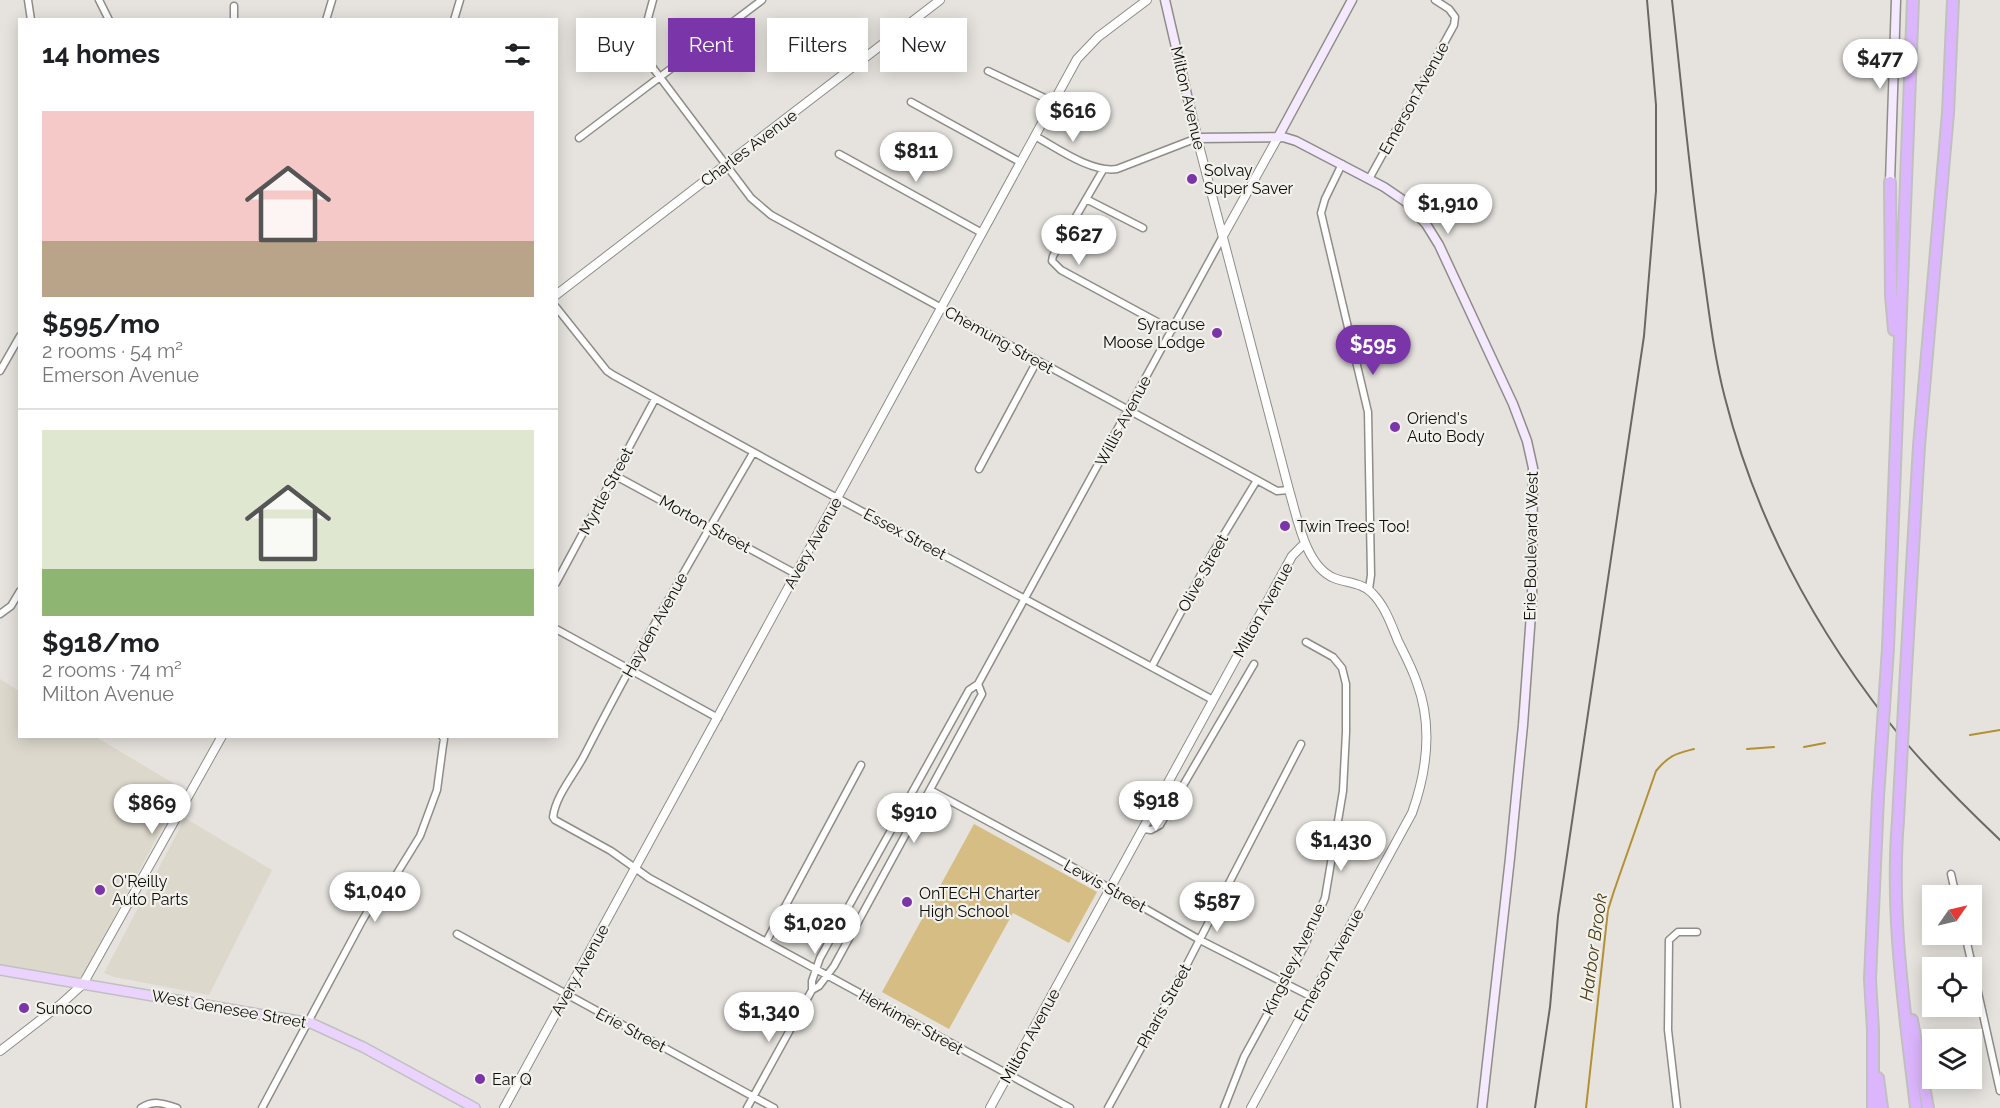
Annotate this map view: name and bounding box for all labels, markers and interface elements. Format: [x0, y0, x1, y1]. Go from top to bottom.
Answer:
chip: Buy [576, 18, 656, 72]
chip: Rent [668, 18, 755, 72]
chip: Filters [767, 18, 868, 72]
chip: New [880, 18, 967, 72]
icon: filters [501, 38, 534, 71]
street label: Emerson Avenue [1375, 38, 1453, 158]
text: 14 homes [42, 39, 160, 69]
pin: $477 [1844, 39, 1916, 90]
street label: Milton Avenue [1167, 44, 1209, 152]
text: $477 [1857, 46, 1903, 70]
pin: $616 [1037, 92, 1109, 143]
text: $616 [1050, 99, 1096, 123]
street label: Charles Avenue [697, 106, 801, 190]
pin: $811 [880, 132, 952, 183]
text: $811 [894, 139, 938, 163]
icon: home [234, 150, 342, 258]
place label: Solvay Super Saver [1204, 161, 1294, 198]
marker: Solvay Super Saver [1185, 172, 1199, 186]
pin: $1,910 [1399, 184, 1497, 235]
text: $1,910 [1417, 191, 1479, 215]
pin: $627 [1043, 215, 1115, 266]
text: $627 [1055, 222, 1103, 246]
street label: Chemung Street [941, 302, 1057, 378]
text: $595/mo [42, 309, 160, 339]
place label: Syracuse Moose Lodge [1103, 315, 1205, 352]
pin: $595 [1337, 325, 1409, 376]
marker: Syracuse Moose Lodge [1210, 326, 1224, 340]
text: $595 [1350, 332, 1396, 356]
text: 2 rooms · 54 m² [42, 339, 183, 363]
text: Emerson Avenue [42, 363, 199, 387]
street label: Willis Avenue [1091, 372, 1155, 470]
place label: Oriend's Auto Body [1407, 409, 1485, 446]
marker: Oriend's Auto Body [1388, 420, 1402, 434]
street label: Myrtle Street [575, 444, 637, 538]
icon: home [234, 469, 342, 577]
street label: Erie Boulevard West [1520, 470, 1542, 621]
street label: Morton Street [656, 491, 755, 557]
street label: Avery Avenue [780, 494, 846, 592]
street label: Essex Street [860, 504, 950, 564]
place label: Twin Trees Too! [1297, 517, 1410, 536]
marker: Twin Trees Too! [1278, 519, 1292, 533]
street label: Olive Street [1174, 530, 1232, 615]
street label: Milton Avenue [1229, 559, 1297, 661]
street label: Hayden Avenue [618, 569, 692, 681]
text: $918/mo [42, 628, 160, 658]
text: 2 rooms · 74 m² [42, 658, 182, 682]
text: Milton Avenue [42, 682, 174, 706]
pin: $918 [1120, 781, 1192, 832]
pin: $869 [116, 784, 188, 835]
text: $918 [1133, 788, 1179, 812]
text: $869 [128, 791, 176, 815]
pin: $910 [878, 793, 950, 844]
text: $910 [891, 800, 937, 824]
pin: $1,430 [1292, 821, 1390, 872]
text: $1,430 [1310, 828, 1372, 852]
street label: Lewis Street [1061, 856, 1150, 917]
place label: O'Reilly Auto Parts [112, 872, 189, 909]
pin: $1,040 [326, 872, 424, 923]
text: $1,040 [343, 879, 407, 903]
pin: $587 [1181, 882, 1253, 933]
marker: O'Reilly Auto Parts [93, 883, 107, 897]
place label: OnTECH Charter High School [919, 884, 1040, 921]
north arrow [1922, 885, 1982, 945]
map controls [1922, 885, 1982, 1089]
text: $587 [1193, 889, 1241, 913]
water label: Harbor Brook [1575, 891, 1611, 1002]
marker: OnTECH Charter High School [900, 895, 914, 909]
street label: Kingsley Avenue [1259, 900, 1329, 1018]
pin: $1,020 [766, 904, 864, 955]
street label: Emerson Avenue [1290, 905, 1368, 1025]
text: $1,020 [783, 911, 847, 935]
street label: Avery Avenue [547, 921, 613, 1019]
button: locate [1922, 957, 1982, 1017]
street label: Pharis Street [1133, 960, 1195, 1051]
street label: Herkimer Street [855, 985, 967, 1059]
street label: Milton Avenue [996, 985, 1064, 1087]
street label: West Genesee Street [150, 986, 308, 1032]
pin: $1,340 [720, 992, 818, 1043]
place label: Sunoco [36, 999, 92, 1018]
text: $1,340 [738, 999, 800, 1023]
marker: Sunoco [17, 1001, 31, 1015]
street label: Erie Street [593, 1004, 670, 1057]
button: layers [1922, 1029, 1982, 1089]
place label: Ear Q [492, 1070, 532, 1089]
marker: Ear Q [473, 1072, 487, 1086]

